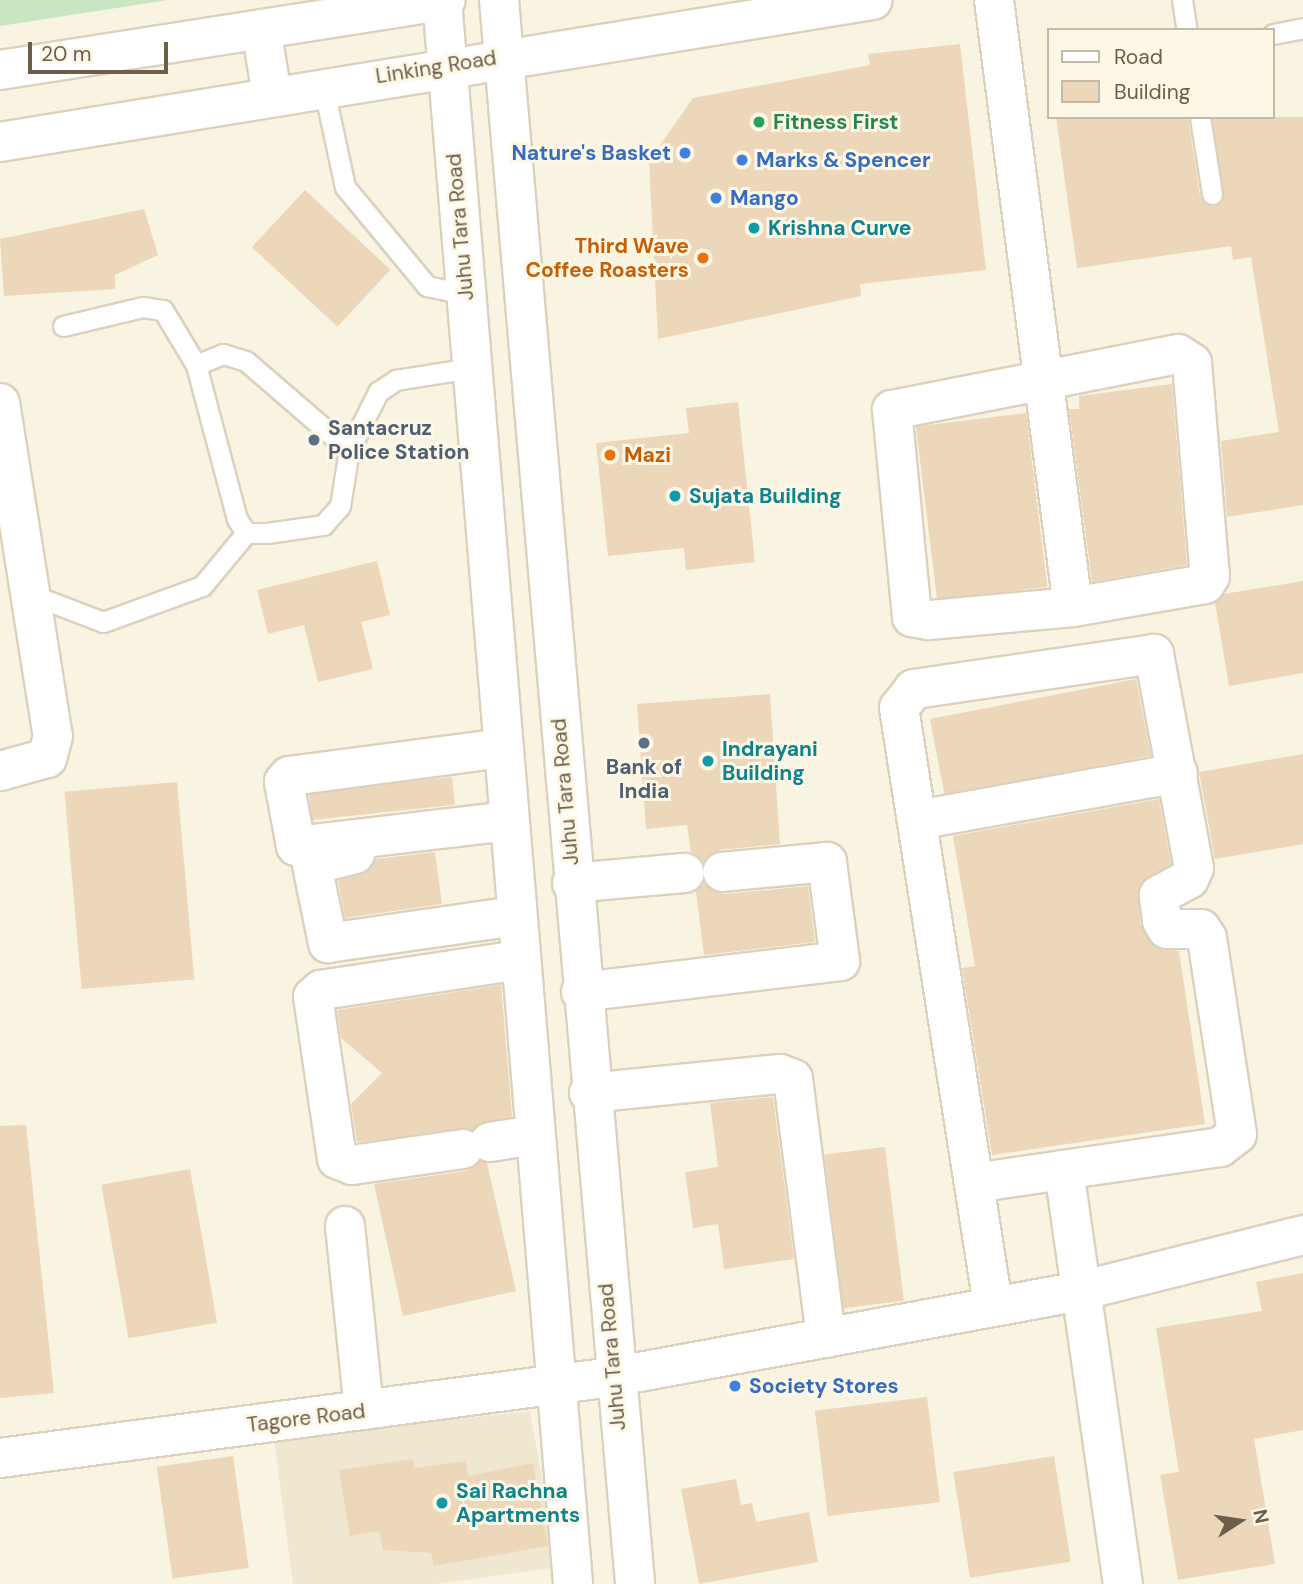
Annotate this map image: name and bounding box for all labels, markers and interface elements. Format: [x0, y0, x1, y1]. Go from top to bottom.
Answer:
scale bar [32, 28, 172, 72]
legend [1048, 28, 1275, 119]
text: 20 m [41, 40, 92, 68]
text: Road [1114, 43, 1163, 71]
street label: Linking Road [374, 45, 498, 89]
text: Building [1114, 78, 1190, 106]
place label: Fitness First [773, 109, 898, 135]
marker: Fitness First [751, 114, 767, 130]
place label: Nature's Basket [512, 140, 671, 166]
marker: Nature's Basket [677, 145, 693, 161]
place label: Marks & Spencer [756, 147, 931, 173]
street label: Juhu Tara Road [441, 152, 479, 302]
marker: Marks & Spencer [734, 152, 750, 168]
place label: Mango [730, 185, 799, 211]
marker: Mango [708, 190, 724, 206]
place label: Krishna Curve [768, 215, 911, 241]
marker: Krishna Curve [746, 220, 762, 236]
place label: Third Wave Coffee Roasters [525, 233, 689, 283]
marker: Third Wave Coffee Roasters [695, 250, 711, 266]
place label: Santacruz Police Station [328, 415, 469, 465]
marker: Santacruz Police Station [306, 432, 322, 448]
place label: Mazi [624, 442, 671, 468]
marker: Mazi [602, 447, 618, 463]
place label: Sujata Building [689, 483, 842, 509]
marker: Sujata Building [667, 488, 683, 504]
street label: Juhu Tara Road [546, 717, 584, 867]
marker: Bank of India [636, 735, 652, 751]
place label: Indrayani Building [722, 736, 818, 786]
marker: Indrayani Building [700, 753, 716, 769]
place label: Bank of India [606, 754, 682, 804]
street label: Juhu Tara Road [593, 1282, 631, 1432]
place label: Society Stores [749, 1373, 899, 1399]
marker: Society Stores [727, 1378, 743, 1394]
street label: Tagore Road [245, 1398, 367, 1438]
place label: Sai Rachna Apartments [456, 1478, 580, 1528]
north arrow [1205, 1486, 1275, 1556]
marker: Sai Rachna Apartments [434, 1495, 450, 1511]
text: N [1247, 1507, 1275, 1526]

